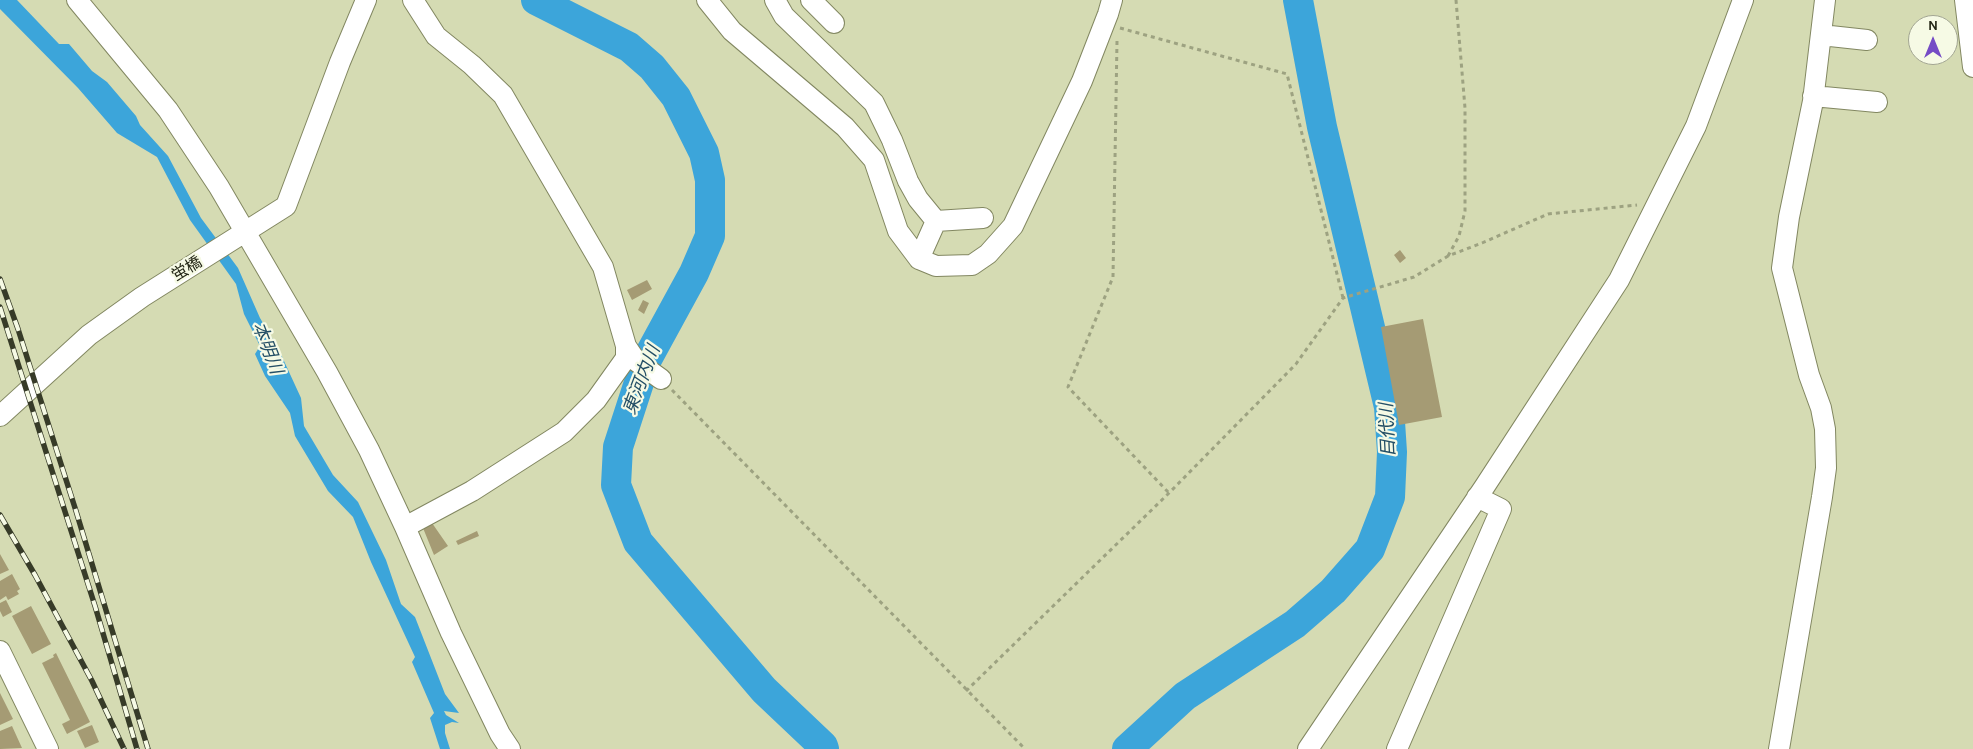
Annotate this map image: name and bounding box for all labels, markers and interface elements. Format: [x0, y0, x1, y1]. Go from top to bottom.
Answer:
north arrow [1908, 15, 1958, 65]
text: N [1928, 17, 1938, 34]
street label: 蛍橋 [168, 253, 206, 285]
water label: 本明川 [247, 319, 287, 377]
water label: 東河内川 [619, 343, 665, 417]
water label: 目代川 [1376, 402, 1400, 458]

